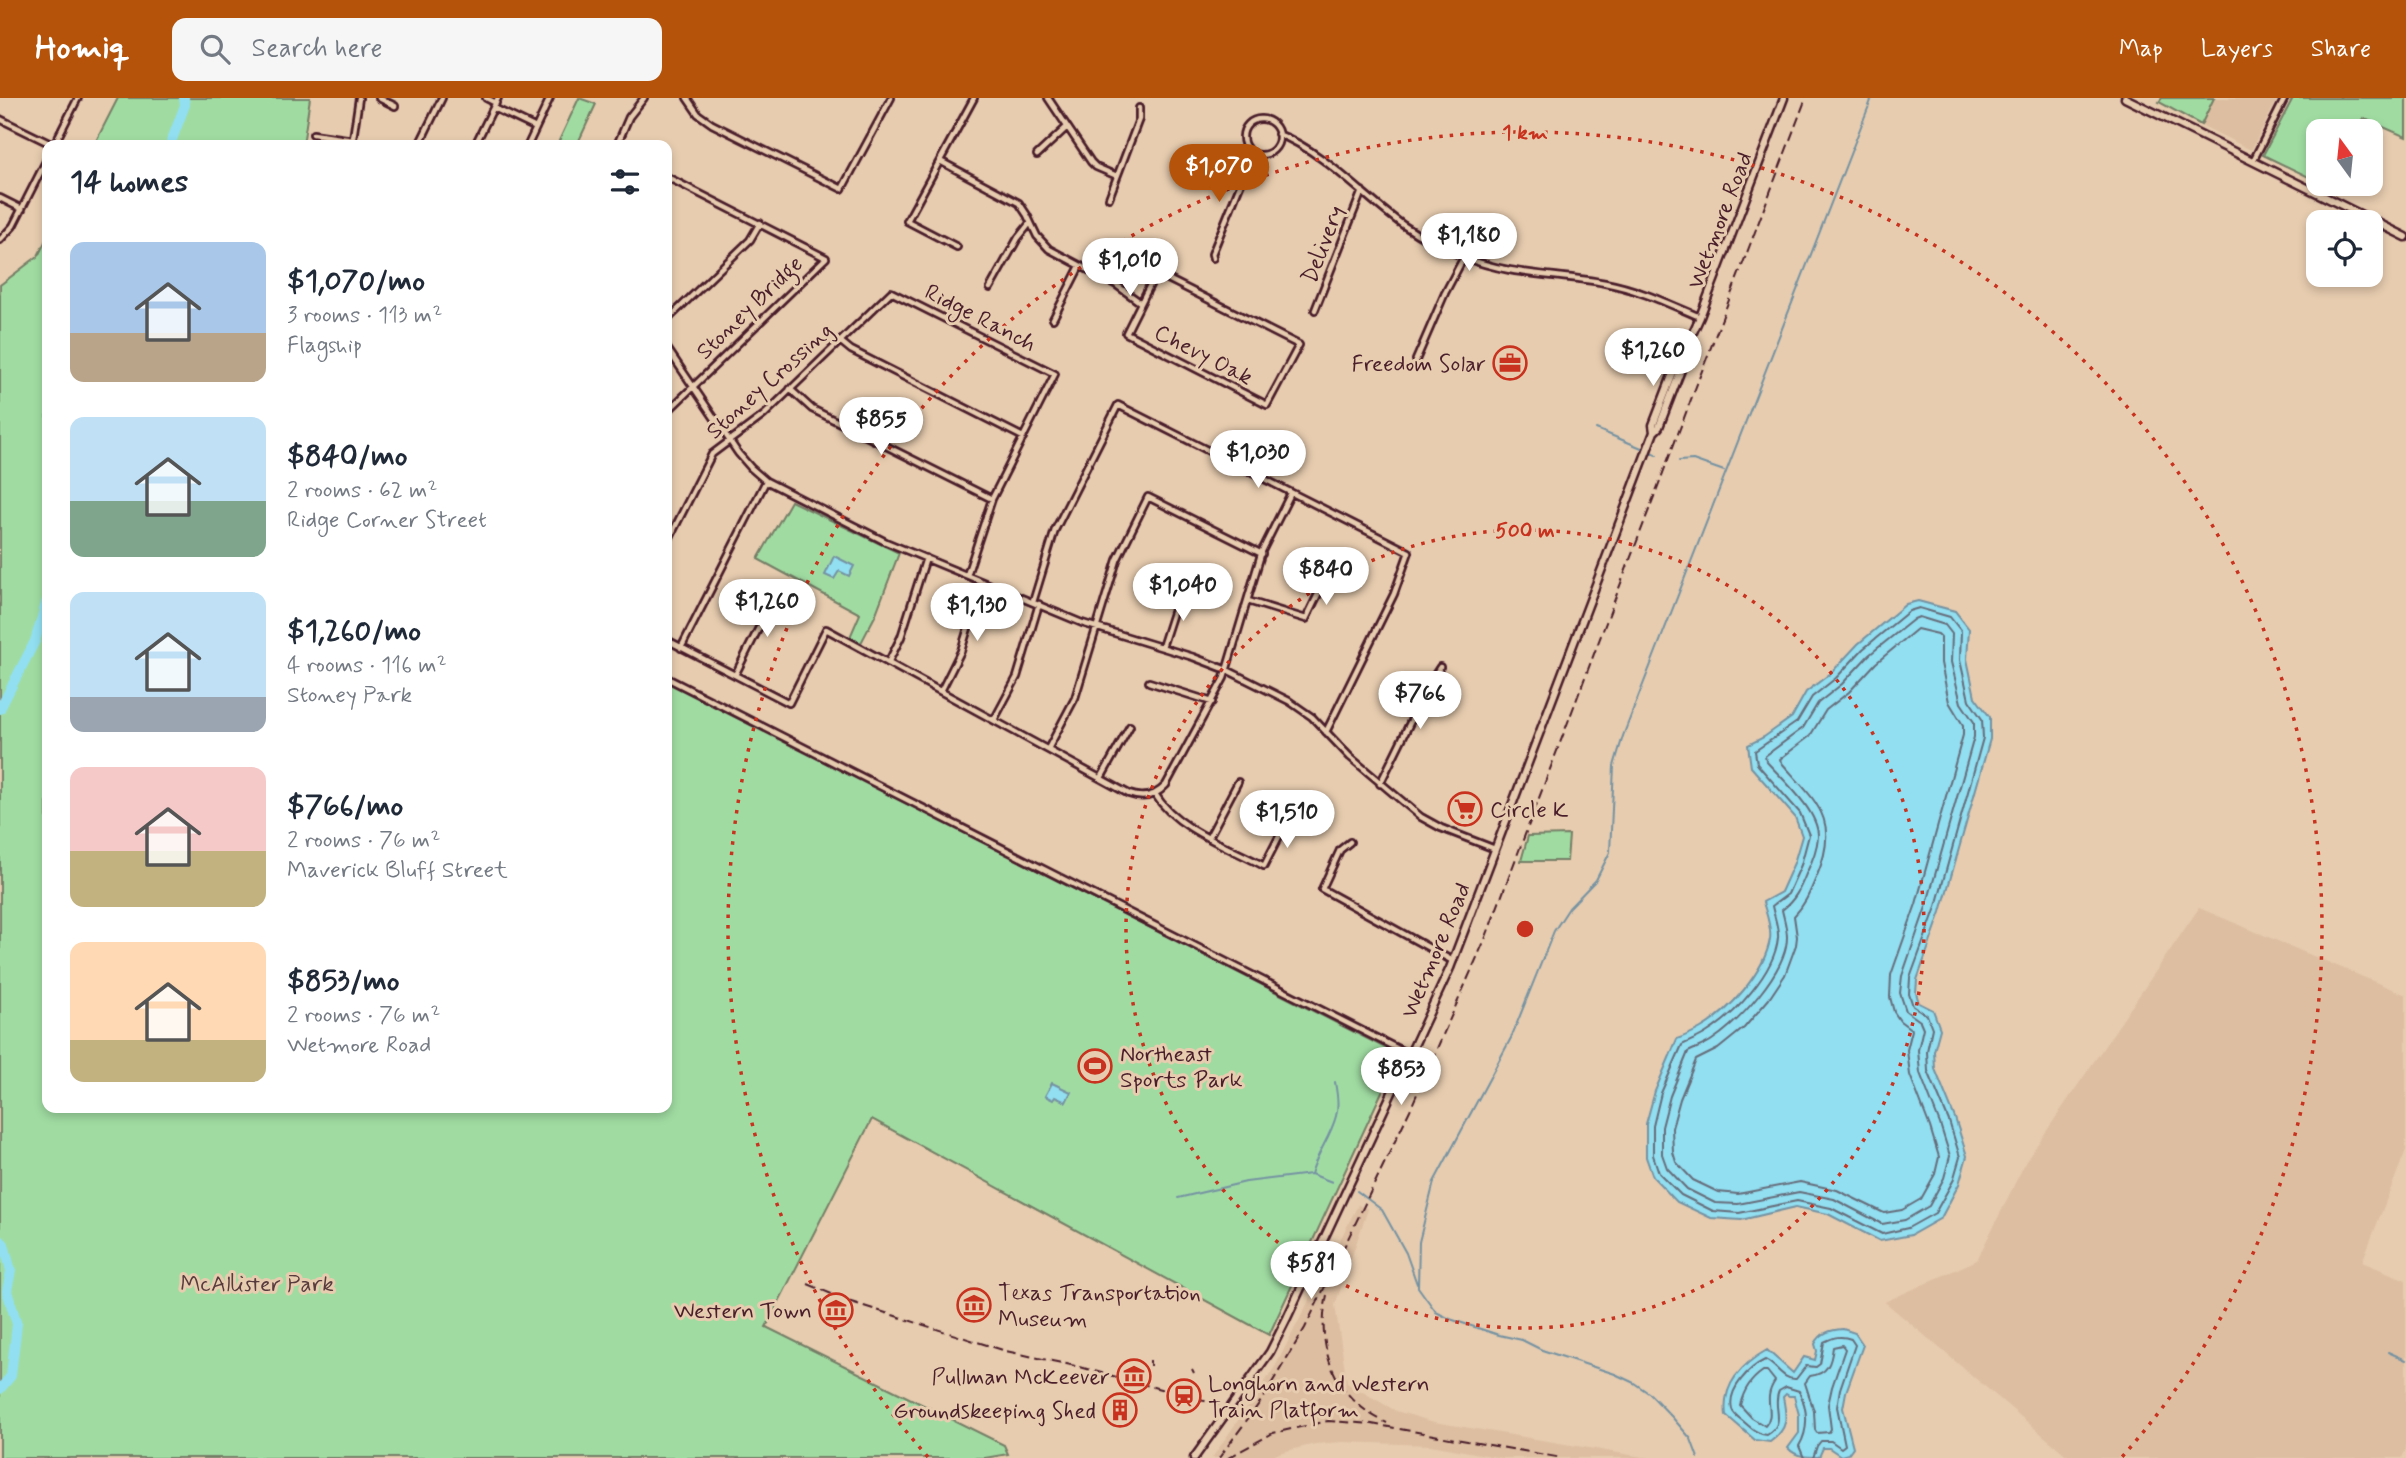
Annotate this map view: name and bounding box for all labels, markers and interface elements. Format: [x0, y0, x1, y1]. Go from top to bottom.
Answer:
search box [172, 18, 662, 81]
text: Homiq [35, 27, 130, 71]
icon: search [196, 30, 234, 68]
text: Search here [252, 32, 382, 66]
text: Map [2119, 34, 2163, 65]
text: Layers [2201, 34, 2273, 65]
text: Share [2311, 34, 2371, 65]
text: 1 km [1502, 119, 1548, 147]
north arrow [2306, 119, 2384, 196]
map controls [2306, 119, 2383, 287]
pin: $1,070 [1162, 144, 1276, 204]
street label: Wetmore Road [1681, 148, 1761, 293]
text: $1,070 [1185, 152, 1253, 182]
text: 14 homes [70, 163, 188, 202]
icon: filters [606, 163, 644, 201]
street label: Delivery [1295, 201, 1352, 288]
button: locate [2306, 210, 2383, 287]
pin: $1,180 [1412, 214, 1526, 273]
text: $1,180 [1437, 221, 1501, 251]
pin: $1,010 [1073, 238, 1187, 298]
text: $1,010 [1098, 246, 1162, 276]
street label: Stoney Bridge [690, 250, 812, 368]
text: $1,070/mo [287, 262, 425, 301]
icon: home [126, 270, 210, 354]
street label: Ridge Ranch [918, 278, 1041, 361]
text: 3 rooms · 113 m² [287, 301, 442, 331]
street label: Stoney Crossing [700, 316, 840, 447]
street label: Chevy Oak [1149, 318, 1257, 393]
pin: $1,260 [1596, 328, 1710, 388]
text: Flagship [287, 331, 362, 361]
text: $1,260 [1621, 336, 1685, 366]
office icon: Freedom Solar [1491, 344, 1529, 382]
place label: Freedom Solar [1352, 350, 1486, 380]
pin: $855 [840, 398, 922, 457]
text: $855 [855, 405, 907, 435]
pin: $1,030 [1201, 430, 1315, 490]
text: $840/mo [287, 437, 408, 476]
text: $1,030 [1226, 438, 1290, 468]
icon: home [126, 445, 210, 529]
text: 2 rooms · 62 m² [287, 476, 438, 506]
text: Ridge Corner Street [287, 506, 487, 536]
text: 500 m [1495, 517, 1555, 545]
pin: $840 [1285, 547, 1367, 607]
text: $840 [1299, 555, 1353, 585]
pin: $1,040 [1126, 564, 1240, 623]
text: $1,040 [1149, 571, 1217, 601]
pin: $1,260 [710, 580, 824, 639]
pin: $1,130 [920, 584, 1034, 643]
text: $1,260 [735, 587, 799, 617]
text: $1,130 [947, 591, 1007, 621]
text: $1,260/mo [287, 612, 421, 651]
icon: home [126, 620, 210, 704]
text: 4 rooms · 116 m² [287, 651, 447, 681]
pin: $766 [1379, 672, 1461, 731]
text: $766 [1394, 679, 1446, 709]
text: Stoney Park [287, 681, 412, 711]
text: $766/mo [287, 787, 403, 826]
pin: $1,510 [1230, 790, 1344, 850]
supermarket icon: Circle K [1446, 790, 1484, 828]
icon: home [126, 795, 210, 879]
place label: Circle K [1490, 796, 1569, 826]
text: $1,510 [1256, 798, 1318, 828]
text: 2 rooms · 76 m² [287, 826, 440, 856]
text: Maverick Bluff Street [287, 856, 508, 886]
street label: Wetmore Road [1395, 879, 1479, 1023]
centre of rings [1513, 917, 1537, 941]
text: $853/mo [287, 962, 400, 1001]
icon: home [126, 970, 210, 1054]
text: 2 rooms · 76 m² [287, 1001, 440, 1031]
text: Wetmore Road [287, 1031, 431, 1061]
place label: Northeast Sports Park [1120, 1040, 1243, 1096]
sports icon: Northeast Sports Park [1076, 1047, 1114, 1085]
pin: $853 [1360, 1048, 1442, 1107]
text: $853 [1377, 1055, 1425, 1085]
pin: $581 [1270, 1242, 1352, 1301]
text: $581 [1287, 1249, 1335, 1279]
park label: McAllister Park [180, 1270, 334, 1300]
place label: Texas Transportation Museum [998, 1279, 1201, 1335]
museum icon: Texas Transportation Museum [955, 1286, 993, 1324]
museum icon: Western Town [817, 1291, 855, 1329]
place label: Western Town [674, 1297, 812, 1327]
museum icon: Pullman McKeever [1115, 1357, 1153, 1395]
place label: Pullman McKeever [932, 1363, 1110, 1393]
place label: Longhorn and Western Train Platform [1208, 1370, 1430, 1427]
station icon: Longhorn and Western Train Platform [1165, 1377, 1203, 1415]
building icon: Groundskeeping Shed [1101, 1391, 1139, 1429]
place label: Groundskeeping Shed [893, 1397, 1096, 1427]

